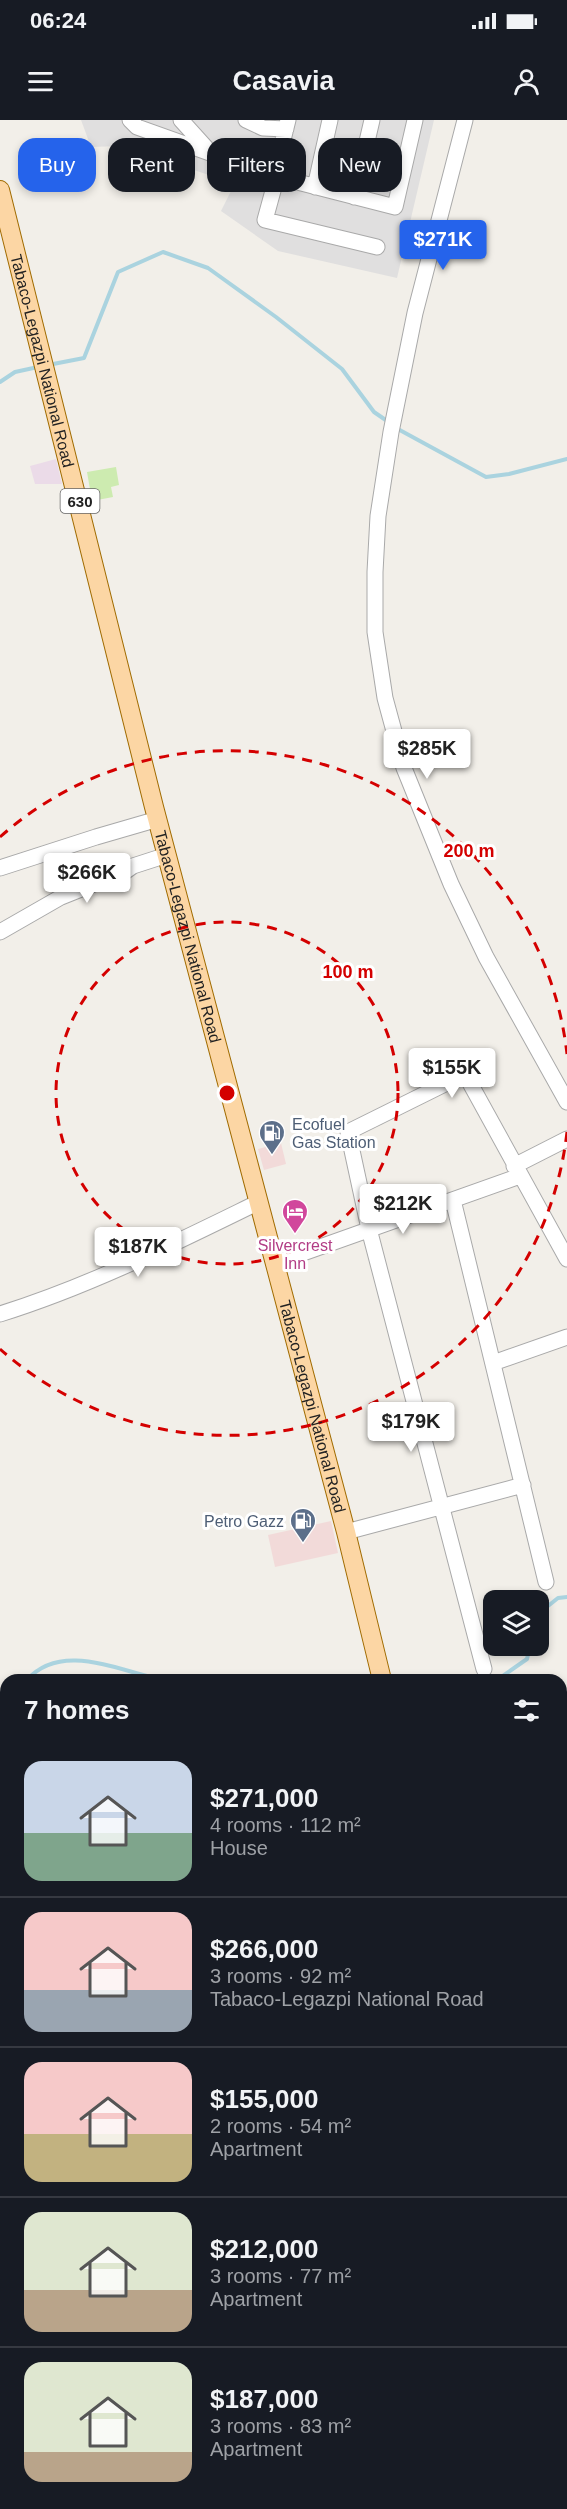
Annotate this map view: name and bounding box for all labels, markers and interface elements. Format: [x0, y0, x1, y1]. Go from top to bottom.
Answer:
text: 06:24 [30, 8, 86, 33]
icon: menu [24, 65, 57, 98]
icon: person [510, 65, 543, 98]
text: Casavia [232, 66, 335, 96]
chip: Buy [18, 138, 96, 192]
chip: Rent [108, 138, 195, 192]
chip: Filters [207, 138, 306, 192]
chip: New [318, 138, 402, 192]
pin: $271K [401, 220, 485, 271]
text: $271K [414, 228, 472, 250]
street label: Tabaco-Legazpi National Road [8, 252, 77, 469]
road number: 630 [60, 489, 100, 513]
pin: $285K [385, 729, 469, 780]
text: $285K [398, 737, 456, 759]
street label: Tabaco-Legazpi National Road [152, 829, 225, 1045]
text: 200 m [443, 841, 495, 861]
pin: $266K [45, 853, 129, 904]
text: $266K [58, 861, 116, 883]
text: 100 m [322, 962, 374, 982]
pin: $155K [410, 1048, 494, 1099]
text: $155K [423, 1056, 481, 1078]
centre of rings [217, 1083, 237, 1103]
place label: Ecofuel Gas Station [292, 1116, 376, 1151]
fuel station icon: Ecofuel Gas Station [257, 1118, 287, 1156]
pin: $212K [361, 1184, 445, 1235]
text: $212K [374, 1192, 432, 1214]
hotel icon: Silvercrest Inn [280, 1197, 310, 1235]
pin: $187K [96, 1227, 180, 1278]
text: $187K [109, 1235, 167, 1257]
place label: Silvercrest Inn [258, 1237, 333, 1272]
street label: Tabaco-Legazpi National Road [276, 1298, 349, 1514]
pin: $179K [369, 1402, 453, 1453]
text: $179K [382, 1410, 440, 1432]
fuel station icon: Petro Gazz [288, 1506, 318, 1544]
place label: Petro Gazz [204, 1513, 284, 1530]
map controls [483, 1590, 549, 1656]
button: layers [483, 1590, 549, 1656]
icon: filters [510, 1694, 543, 1727]
text: 7 homes [24, 1695, 130, 1725]
text: $271,000 [210, 1783, 318, 1813]
icon: home [72, 1785, 144, 1857]
text: 4 rooms · 112 m² [210, 1814, 361, 1836]
text: House [210, 1837, 268, 1859]
text: $266,000 [210, 1934, 318, 1964]
icon: home [72, 1936, 144, 2008]
text: 3 rooms · 92 m² [210, 1965, 351, 1987]
text: Tabaco-Legazpi National Road [210, 1988, 484, 2010]
text: $155,000 [210, 2084, 318, 2114]
icon: home [72, 2086, 144, 2158]
text: 2 rooms · 54 m² [210, 2115, 351, 2137]
text: Apartment [210, 2138, 302, 2160]
text: $212,000 [210, 2234, 318, 2264]
icon: home [72, 2236, 144, 2308]
text: 3 rooms · 77 m² [210, 2265, 351, 2287]
text: Apartment [210, 2288, 302, 2310]
text: $187,000 [210, 2384, 318, 2414]
icon: home [72, 2386, 144, 2458]
text: 3 rooms · 83 m² [210, 2415, 351, 2437]
text: Apartment [210, 2438, 302, 2460]

